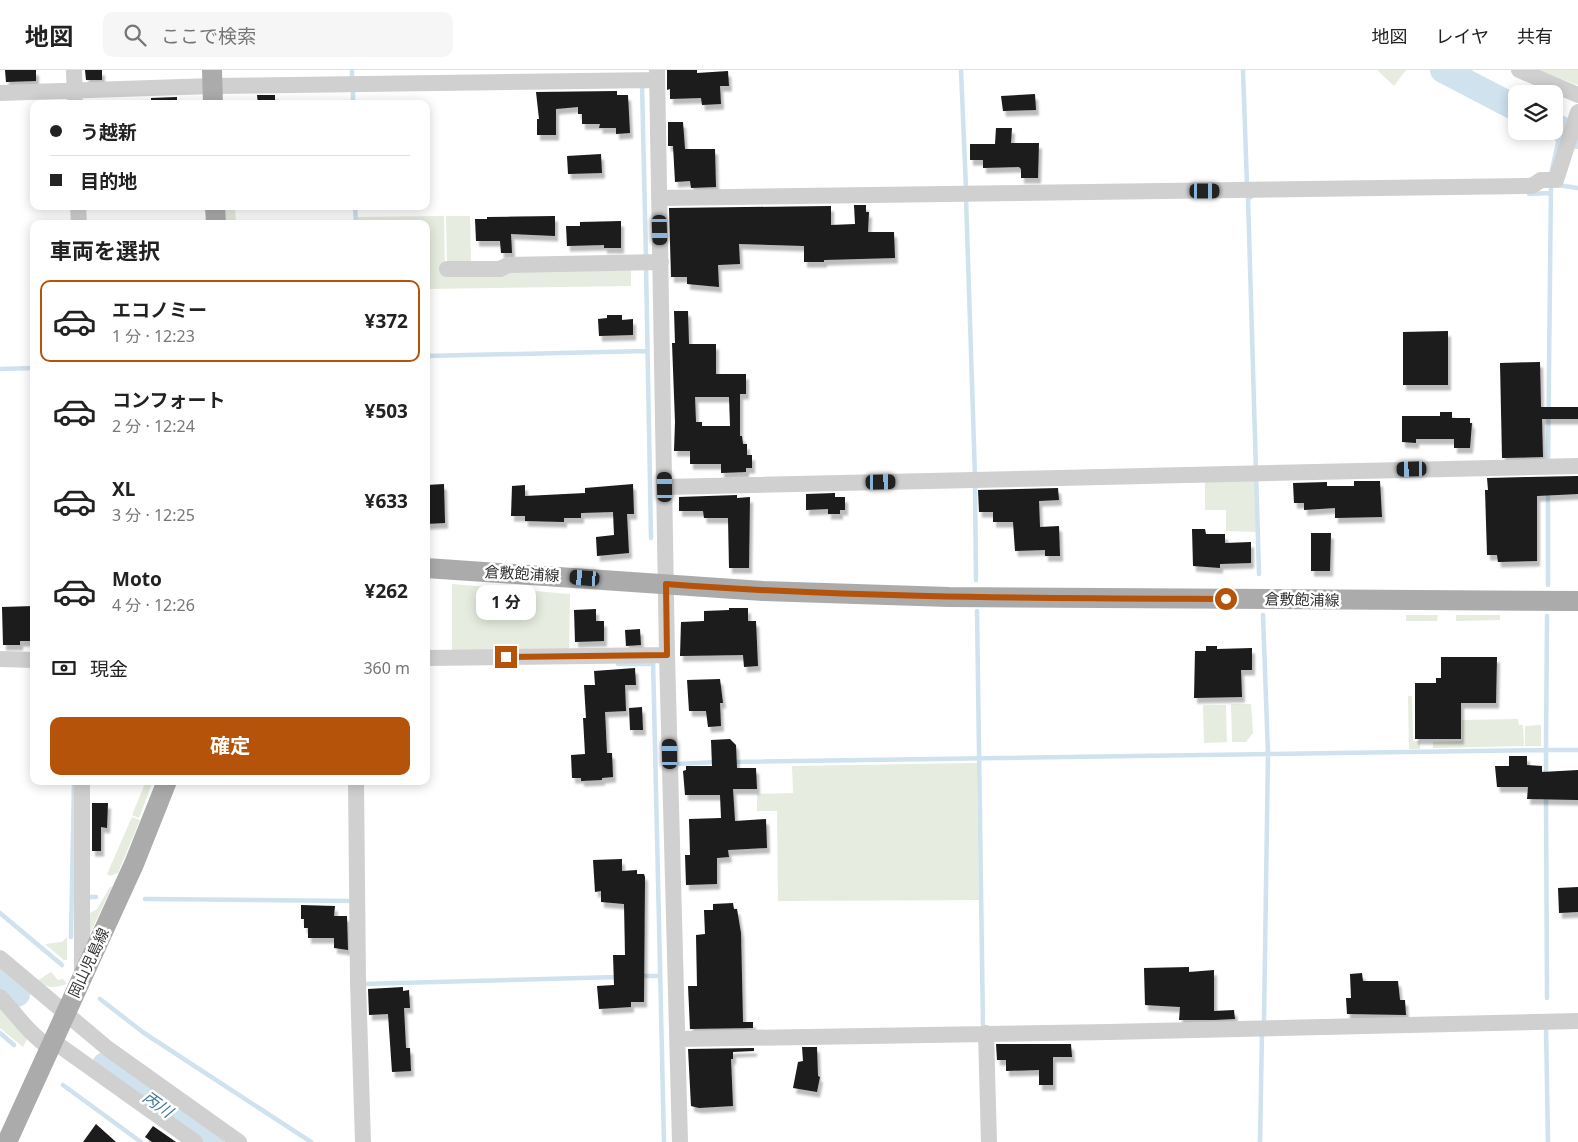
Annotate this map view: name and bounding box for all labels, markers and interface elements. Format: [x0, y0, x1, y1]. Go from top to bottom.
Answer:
search box [103, 12, 453, 57]
text: 地図 [25, 19, 73, 52]
icon: search [121, 21, 149, 49]
text: ここで検索 [161, 23, 256, 49]
text: 地図 [1372, 24, 1408, 48]
text: レイヤ [1436, 24, 1489, 48]
text: 共有 [1517, 24, 1553, 48]
map controls [1508, 85, 1563, 140]
button: layers [1508, 85, 1563, 140]
text: う越新 [80, 119, 137, 145]
text: 目的地 [80, 168, 137, 194]
car [1190, 184, 1220, 199]
car [651, 215, 668, 245]
text: 車両を選択 [50, 235, 160, 265]
text: エコノミー [112, 297, 207, 323]
icon: car [52, 299, 97, 344]
text: ¥372 [365, 308, 408, 334]
text: 1 分 · 12:23 [112, 325, 195, 347]
text: コンフォート [112, 387, 225, 413]
icon: car [52, 389, 97, 434]
text: ¥503 [365, 398, 408, 424]
text: 2 分 · 12:24 [112, 415, 195, 437]
car [1396, 461, 1427, 477]
car [657, 472, 672, 502]
car [865, 474, 896, 490]
text: XL [112, 476, 135, 502]
icon: car [52, 479, 97, 524]
text: ¥633 [365, 488, 408, 514]
text: 3 分 · 12:25 [112, 504, 195, 526]
street label: 倉敷飽浦線 [484, 561, 560, 585]
text: Moto [112, 566, 162, 592]
icon: car [52, 569, 97, 614]
car [569, 569, 600, 587]
text: ¥262 [365, 578, 408, 604]
callout: 1 分 [476, 584, 536, 620]
route start [1215, 588, 1237, 610]
street label: 倉敷飽浦線 [1264, 588, 1340, 610]
text: 1 分 [491, 591, 521, 613]
text: 4 分 · 12:26 [112, 594, 195, 616]
route end [495, 646, 517, 668]
icon: cash [50, 654, 78, 682]
text: 現金 [90, 656, 128, 682]
text: 360 m [363, 657, 410, 679]
button: 確定 [50, 717, 410, 775]
car [662, 739, 677, 769]
street label: 岡山児島線 [63, 924, 113, 1001]
water label: 丙川 [139, 1086, 179, 1123]

